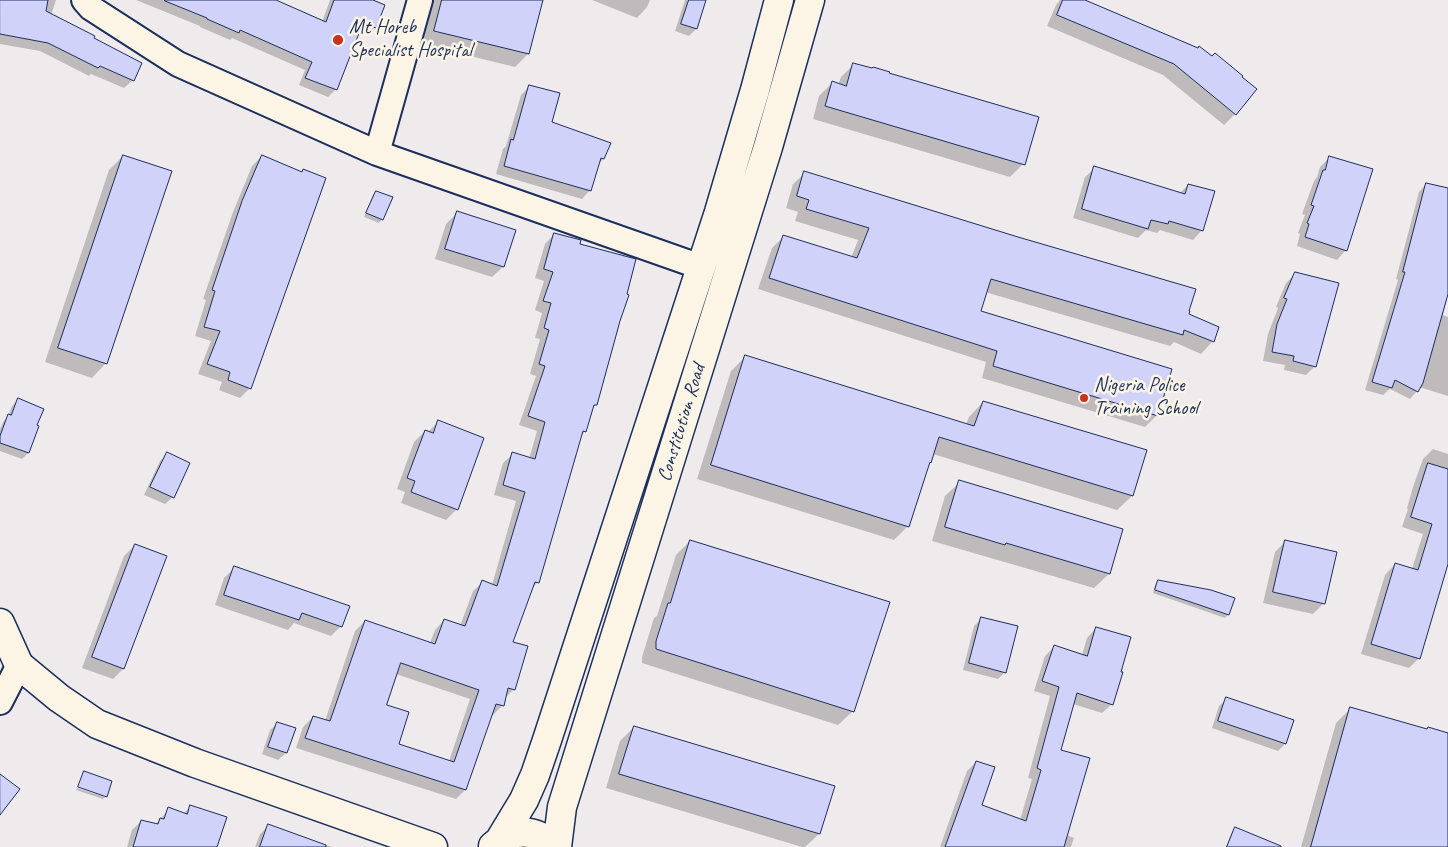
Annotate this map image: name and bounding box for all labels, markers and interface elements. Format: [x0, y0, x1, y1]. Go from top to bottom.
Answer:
place label: Mt Horeb Specialist Hospital [349, 16, 472, 63]
marker: Mt Horeb Specialist Hospital [331, 33, 345, 47]
street label: Constitution Road [653, 361, 711, 485]
place label: Nigeria Police Training School [1094, 374, 1198, 421]
marker: Nigeria Police Training School [1078, 392, 1090, 404]

